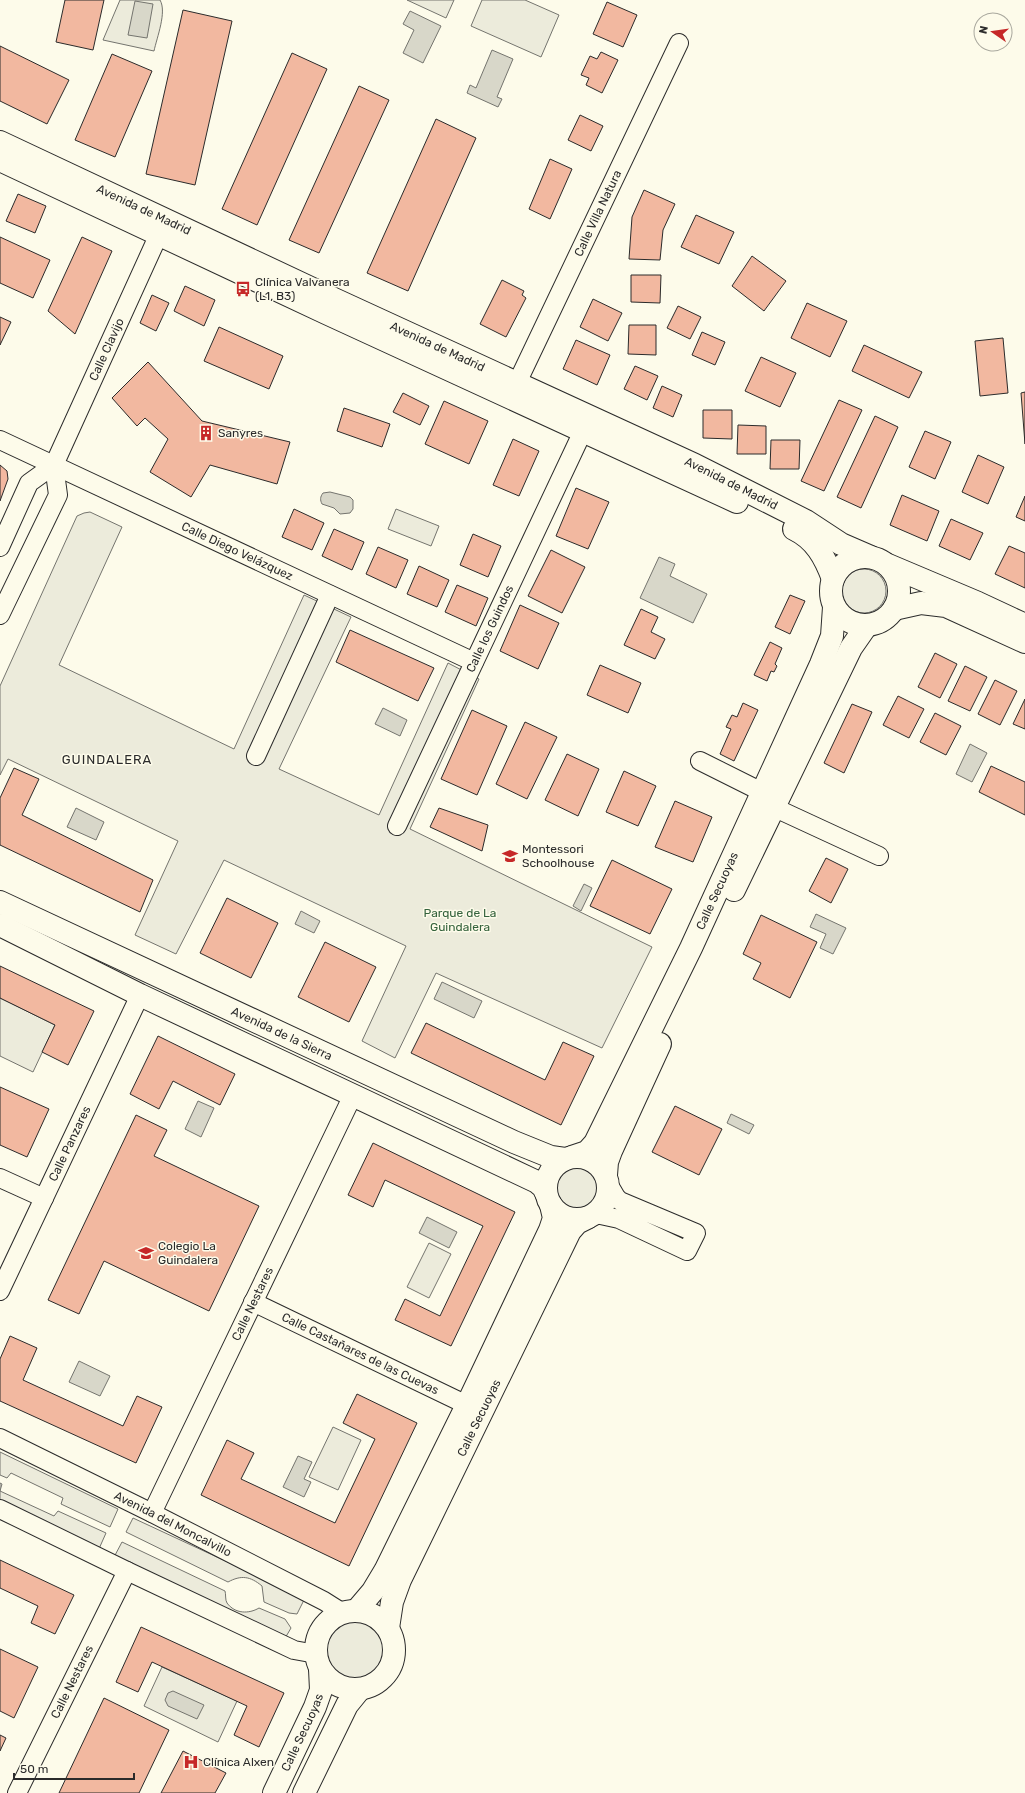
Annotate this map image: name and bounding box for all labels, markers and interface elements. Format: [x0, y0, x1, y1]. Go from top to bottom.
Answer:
north arrow [973, 12, 1013, 52]
text: N [977, 24, 991, 35]
street label: Calle Villa Natura [571, 168, 624, 259]
street label: Avenida de Madrid [95, 182, 193, 238]
place label: Clínica Valvanera (L1, B3) [255, 275, 350, 303]
bus stop icon: Clínica Valvanera (L1, B3) [234, 280, 252, 298]
street label: Calle Clavijo [86, 316, 127, 383]
street label: Avenida de Madrid [388, 319, 487, 374]
building icon: Sanyres [197, 424, 215, 442]
place label: Sanyres [218, 426, 263, 440]
street label: Avenida de Madrid [682, 454, 780, 513]
street label: Calle Diego Velázquez [179, 519, 295, 583]
street label: Calle los Guindos [463, 583, 516, 675]
district label: GUINDALERA [62, 752, 152, 767]
place label: Montessori Schoolhouse [522, 842, 595, 870]
school or university icon: Montessori Schoolhouse [501, 847, 519, 865]
street label: Calle Secuoyas [693, 850, 741, 932]
park label: Parque de La Guindalera [424, 906, 496, 934]
street label: Avenida de la Sierra [229, 1004, 335, 1063]
street label: Calle Panzares [46, 1104, 93, 1184]
place label: Colegio La Guindalera [158, 1239, 218, 1267]
school or university icon: Colegio La Guindalera [137, 1244, 155, 1262]
street label: Calle Nestares [229, 1265, 276, 1343]
street label: Calle Castañares de las Cuevas [279, 1310, 441, 1397]
street label: Calle Secuoyas [454, 1377, 504, 1459]
street label: Avenida del Moncalvillo [112, 1488, 234, 1560]
street label: Calle Nestares [48, 1643, 96, 1721]
street label: Calle Secuoyas [278, 1692, 326, 1773]
hospital icon: Clínica Alxen [182, 1753, 200, 1771]
scale bar [14, 1755, 134, 1781]
place label: Clínica Alxen [203, 1755, 274, 1769]
text: 50 m [20, 1762, 48, 1776]

